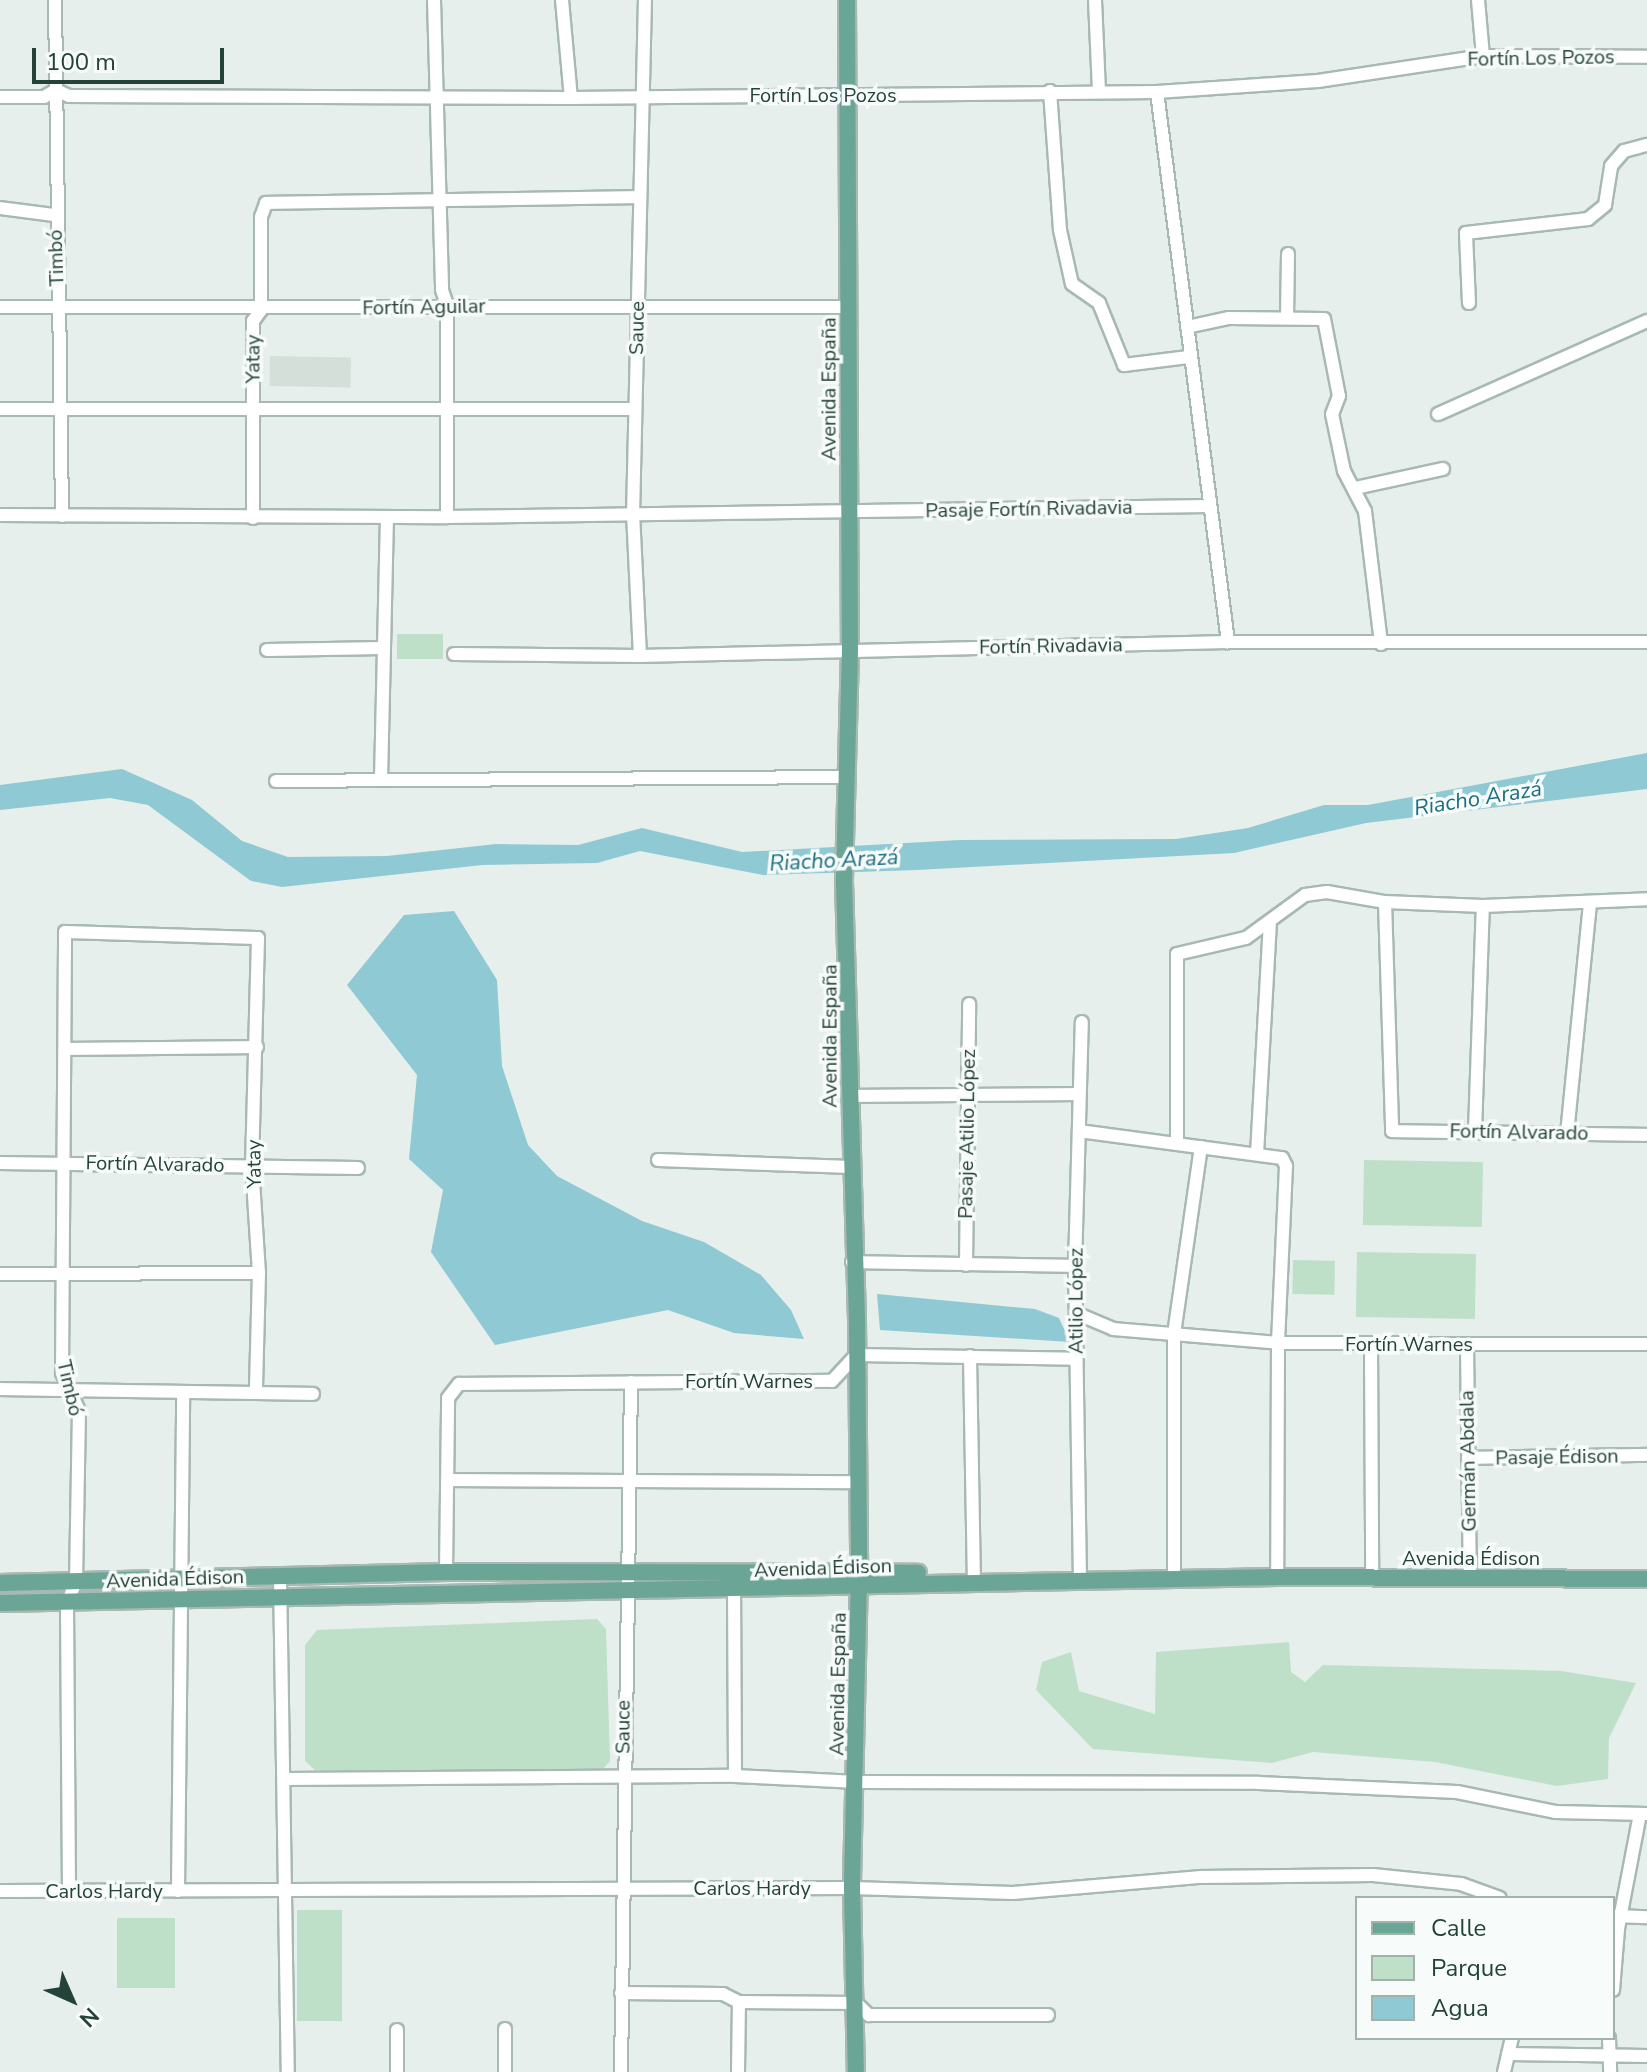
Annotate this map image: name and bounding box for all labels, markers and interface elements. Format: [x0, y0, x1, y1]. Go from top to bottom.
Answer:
scale bar [36, 32, 228, 82]
street label: Fortín Los Pozos [1467, 45, 1615, 71]
text: 100 m [46, 46, 116, 78]
street label: Fortín Los Pozos [749, 83, 897, 107]
street label: Timbó [43, 229, 69, 287]
street label: Fortín Aguilar [362, 294, 486, 320]
street label: Sauce [625, 301, 649, 355]
street label: Avenida España [817, 317, 841, 461]
street label: Yatay [241, 335, 265, 383]
street label: Pasaje Fortín Rivadavia [925, 495, 1133, 523]
street label: Fortín Rivadavia [979, 633, 1123, 659]
water label: Riacho Arazá [1412, 776, 1544, 822]
water label: Riacho Arazá [769, 844, 899, 878]
street label: Avenida España [818, 964, 842, 1108]
street label: Pasaje Atilio López [954, 1049, 980, 1219]
street label: Fortín Alvarado [1449, 1119, 1589, 1145]
street label: Yatay [242, 1139, 266, 1189]
street label: Fortín Alvarado [85, 1151, 225, 1177]
street label: Atilio López [1064, 1248, 1088, 1354]
street label: Fortín Warnes [1345, 1332, 1473, 1356]
street label: Timbó [52, 1358, 88, 1418]
street label: Fortín Warnes [685, 1369, 813, 1393]
street label: Germán Abdala [1455, 1390, 1481, 1532]
street label: Pasaje Édison [1495, 1444, 1619, 1470]
street label: Avenida Édison [1402, 1546, 1540, 1570]
street label: Avenida Édison [754, 1554, 892, 1582]
street label: Avenida Édison [106, 1565, 244, 1593]
street label: Avenida España [825, 1612, 851, 1756]
street label: Sauce [611, 1700, 635, 1754]
street label: Carlos Hardy [693, 1876, 811, 1900]
street label: Carlos Hardy [45, 1879, 163, 1903]
legend [1355, 1896, 1615, 2040]
text: Calle [1431, 1912, 1486, 1944]
text: Parque [1431, 1952, 1507, 1984]
north arrow [32, 1960, 112, 2040]
text: Agua [1431, 1992, 1489, 2024]
text: N [73, 2001, 105, 2033]

